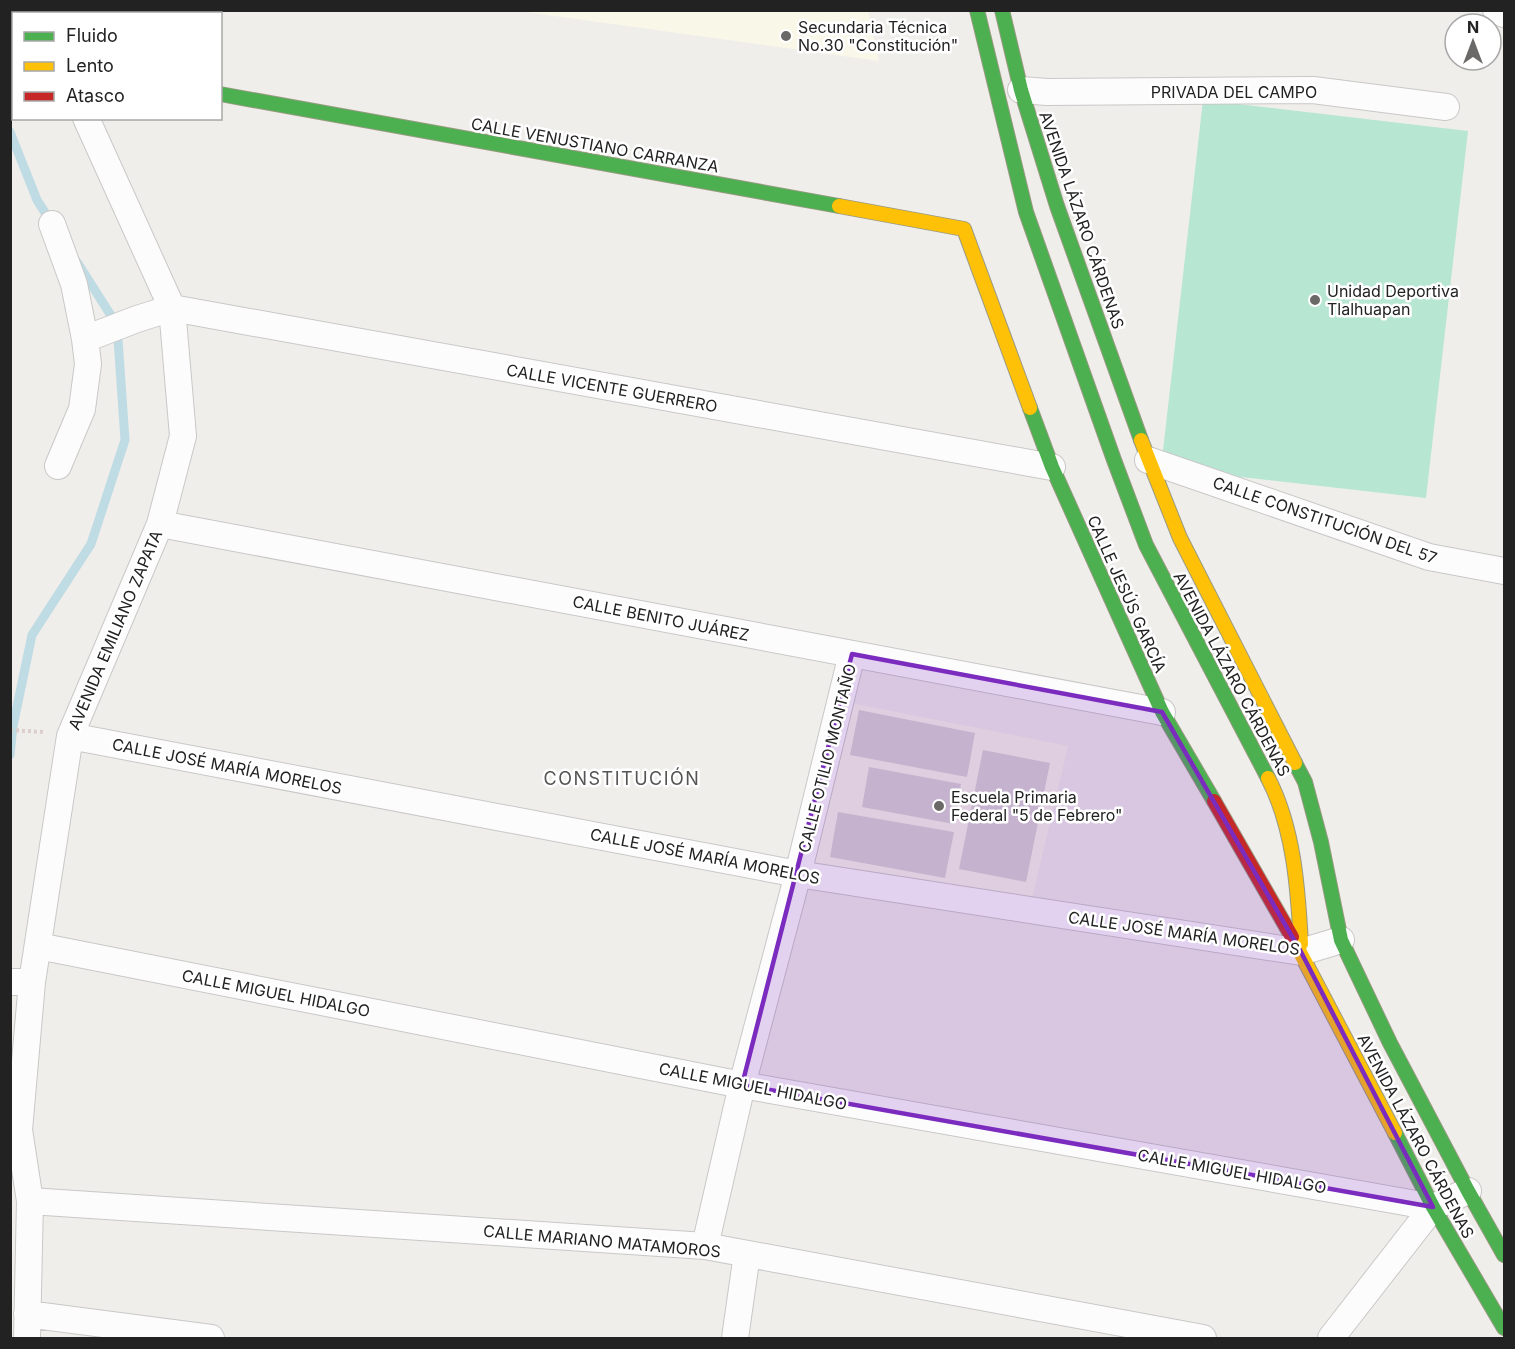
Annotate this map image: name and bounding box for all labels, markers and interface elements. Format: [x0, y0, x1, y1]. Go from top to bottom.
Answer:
legend [12, 12, 222, 120]
north arrow [1443, 12, 1503, 72]
place label: Secundaria Técnica No.30 "Constitución" [798, 17, 958, 55]
text: N [1467, 17, 1479, 37]
text: Fluido [66, 25, 118, 46]
marker: Secundaria Técnica No.30 "Constitución" [779, 29, 793, 43]
text: Lento [66, 55, 114, 76]
street label: PRIVADA DEL CAMPO [1151, 82, 1317, 102]
text: Atasco [66, 85, 125, 106]
street label: AVENIDA LÁZARO CÁRDENAS [1035, 109, 1129, 331]
street label: CALLE VENUSTIANO CARRANZA [470, 113, 720, 177]
place label: Unidad Deportiva Tlalhuapan [1327, 281, 1459, 319]
marker: Unidad Deportiva Tlalhuapan [1308, 293, 1322, 307]
street label: CALLE VICENTE GUERRERO [505, 360, 719, 416]
street label: CALLE CONSTITUCIÓN DEL 57 [1210, 472, 1440, 568]
street label: CALLE JESÚS GARCÍA [1083, 512, 1171, 676]
street label: AVENIDA EMILIANO ZAPATA [64, 527, 166, 733]
street label: AVENIDA LÁZARO CÁRDENAS [1169, 568, 1295, 780]
street label: CALLE BENITO JUÁREZ [571, 591, 751, 645]
street label: CALLE OTILIO MONTAÑO [794, 661, 860, 855]
street label: CALLE JOSÉ MARÍA MORELOS [110, 734, 344, 798]
district label: CONSTITUCIÓN [544, 767, 700, 789]
place label: Escuela Primaria Federal "5 de Febrero" [951, 787, 1123, 825]
marker: Escuela Primaria Federal "5 de Febrero" [932, 799, 946, 813]
street label: CALLE JOSÉ MARÍA MORELOS [588, 824, 822, 888]
street label: CALLE JOSÉ MARÍA MORELOS [1067, 907, 1301, 959]
street label: CALLE MIGUEL HIDALGO [180, 965, 372, 1021]
street label: AVENIDA LÁZARO CÁRDENAS [1353, 1030, 1479, 1242]
street label: CALLE MIGUEL HIDALGO [657, 1058, 849, 1114]
street label: CALLE MIGUEL HIDALGO [1136, 1145, 1328, 1197]
street label: CALLE MARIANO MATAMOROS [482, 1221, 722, 1261]

